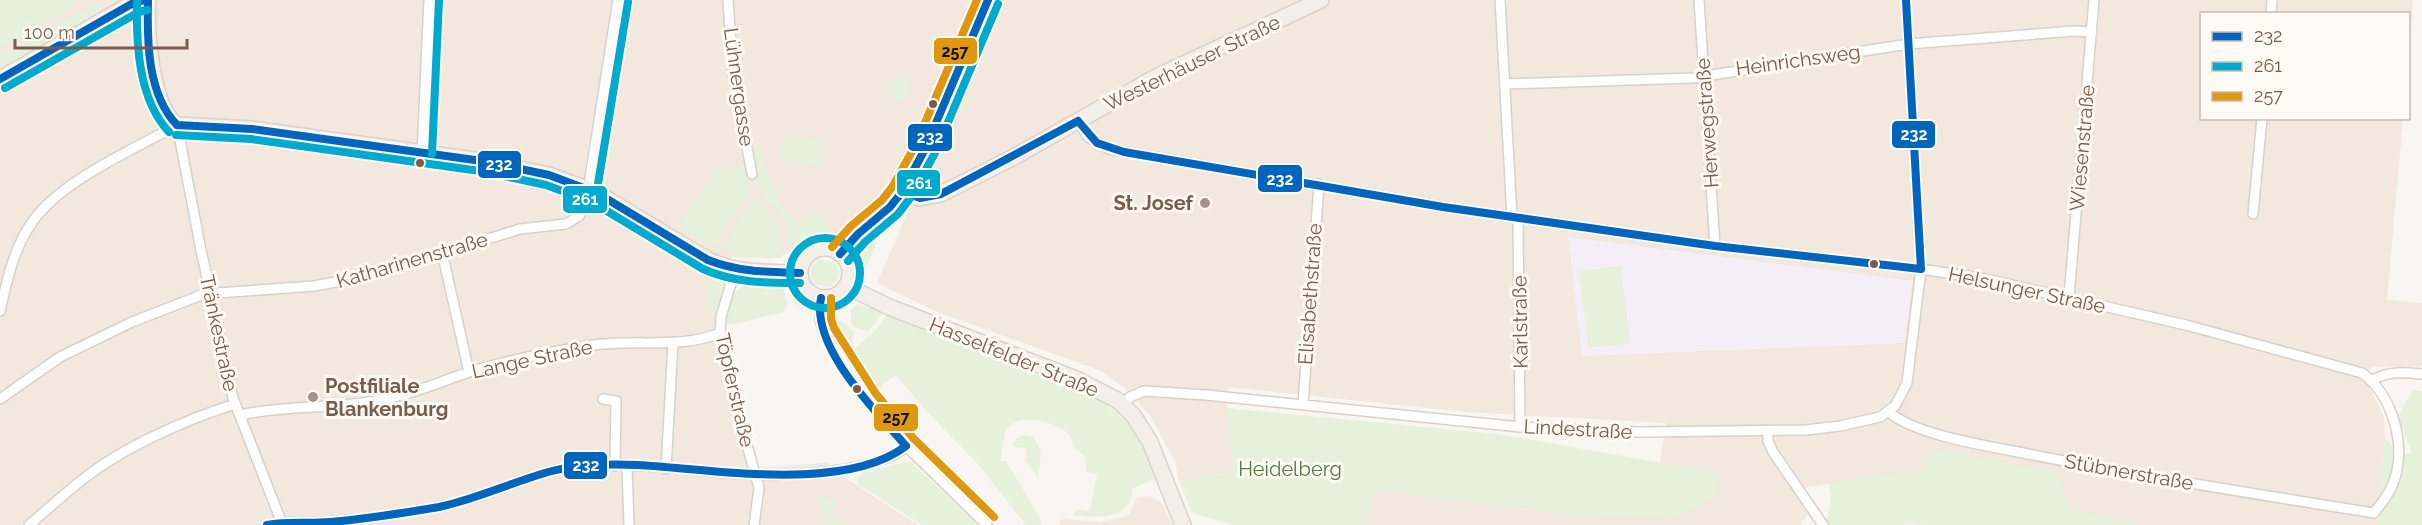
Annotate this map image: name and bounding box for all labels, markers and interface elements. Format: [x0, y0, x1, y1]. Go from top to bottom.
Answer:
street label: Westerhäuser Straße [1100, 10, 1284, 116]
scale bar [15, 12, 188, 50]
legend [2200, 12, 2410, 120]
text: 100 m [24, 22, 75, 43]
text: 232 [2254, 25, 2282, 46]
street label: Lühnergasse [719, 26, 759, 148]
line badge: 257 [933, 37, 978, 65]
street label: Heinrichsweg [1734, 39, 1862, 81]
text: 257 [942, 42, 968, 61]
text: 261 [2254, 55, 2282, 76]
street label: Herwegstraße [1690, 57, 1724, 189]
street label: Wiesenstraße [2065, 83, 2100, 212]
text: 257 [2254, 85, 2283, 106]
unlabelled marker [927, 98, 939, 110]
line badge: 232 [1891, 120, 1936, 149]
line badge: 232 [907, 123, 953, 152]
text: 232 [1901, 125, 1927, 144]
text: 232 [917, 128, 943, 147]
line badge: 232 [477, 150, 522, 179]
text: 232 [486, 155, 512, 174]
unlabelled marker [414, 157, 426, 169]
line badge: 232 [1257, 164, 1303, 193]
line badge: 261 [896, 169, 941, 197]
text: 232 [1267, 170, 1293, 189]
text: 261 [906, 174, 932, 193]
line badge: 261 [562, 185, 608, 214]
text: 261 [572, 190, 598, 209]
place label: St. Josef [1114, 191, 1194, 215]
marker: St. Josef [1198, 196, 1212, 210]
street label: Elisabethstraße [1293, 222, 1327, 366]
street label: Katharinenstraße [334, 227, 491, 293]
unlabelled marker [1868, 258, 1880, 270]
street label: Helsunger Straße [1946, 262, 2108, 318]
street label: Tränkestraße [195, 272, 243, 394]
street label: Karlstraße [1507, 275, 1533, 369]
street label: Hasselfelder Straße [926, 312, 1102, 402]
street label: Töpferstraße [710, 331, 760, 449]
street label: Lange Straße [469, 334, 595, 383]
place label: Postfiliale Blankenburg [325, 374, 449, 421]
unlabelled marker [851, 383, 863, 395]
marker: Postfiliale Blankenburg [306, 390, 320, 404]
line badge: 257 [873, 403, 919, 432]
text: 257 [883, 408, 909, 427]
street label: Lindestraße [1523, 414, 1633, 444]
street label: Stübnerstraße [2063, 449, 2195, 495]
line badge: 232 [563, 451, 608, 480]
text: 232 [573, 456, 599, 475]
park label: Heidelberg [1238, 457, 1342, 481]

